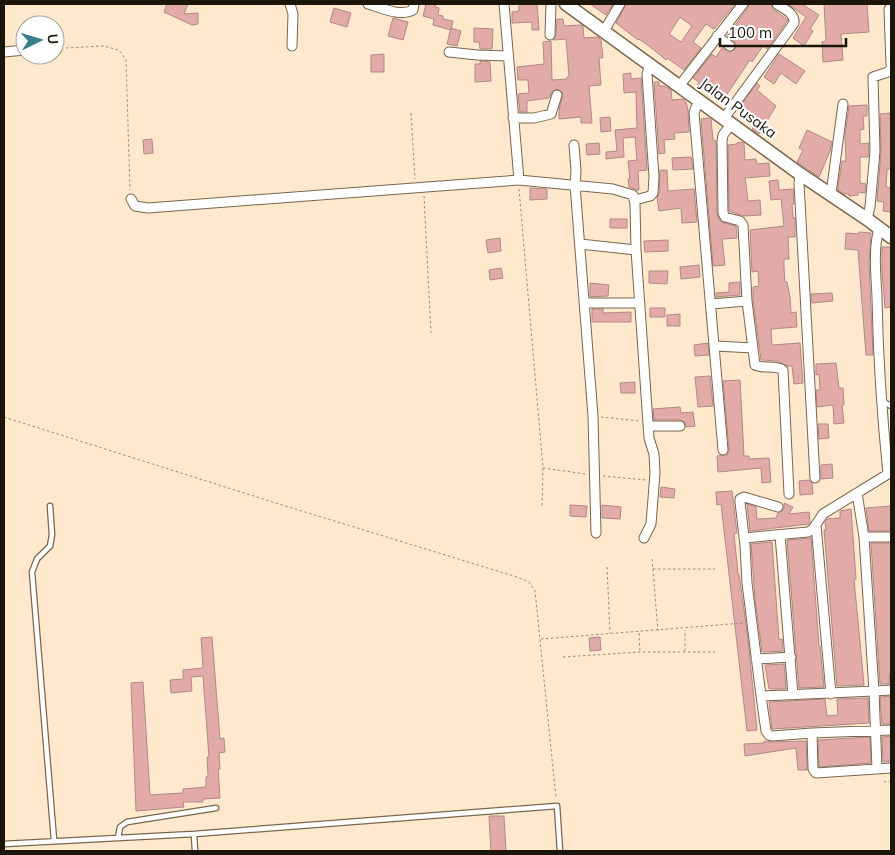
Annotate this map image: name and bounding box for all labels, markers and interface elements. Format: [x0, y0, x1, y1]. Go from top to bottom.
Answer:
north arrow [15, 15, 65, 65]
scale bar [720, 15, 846, 47]
text: 100 m [728, 23, 772, 42]
text: U [44, 33, 62, 45]
street label: Jalan Pusaka [696, 73, 781, 142]

